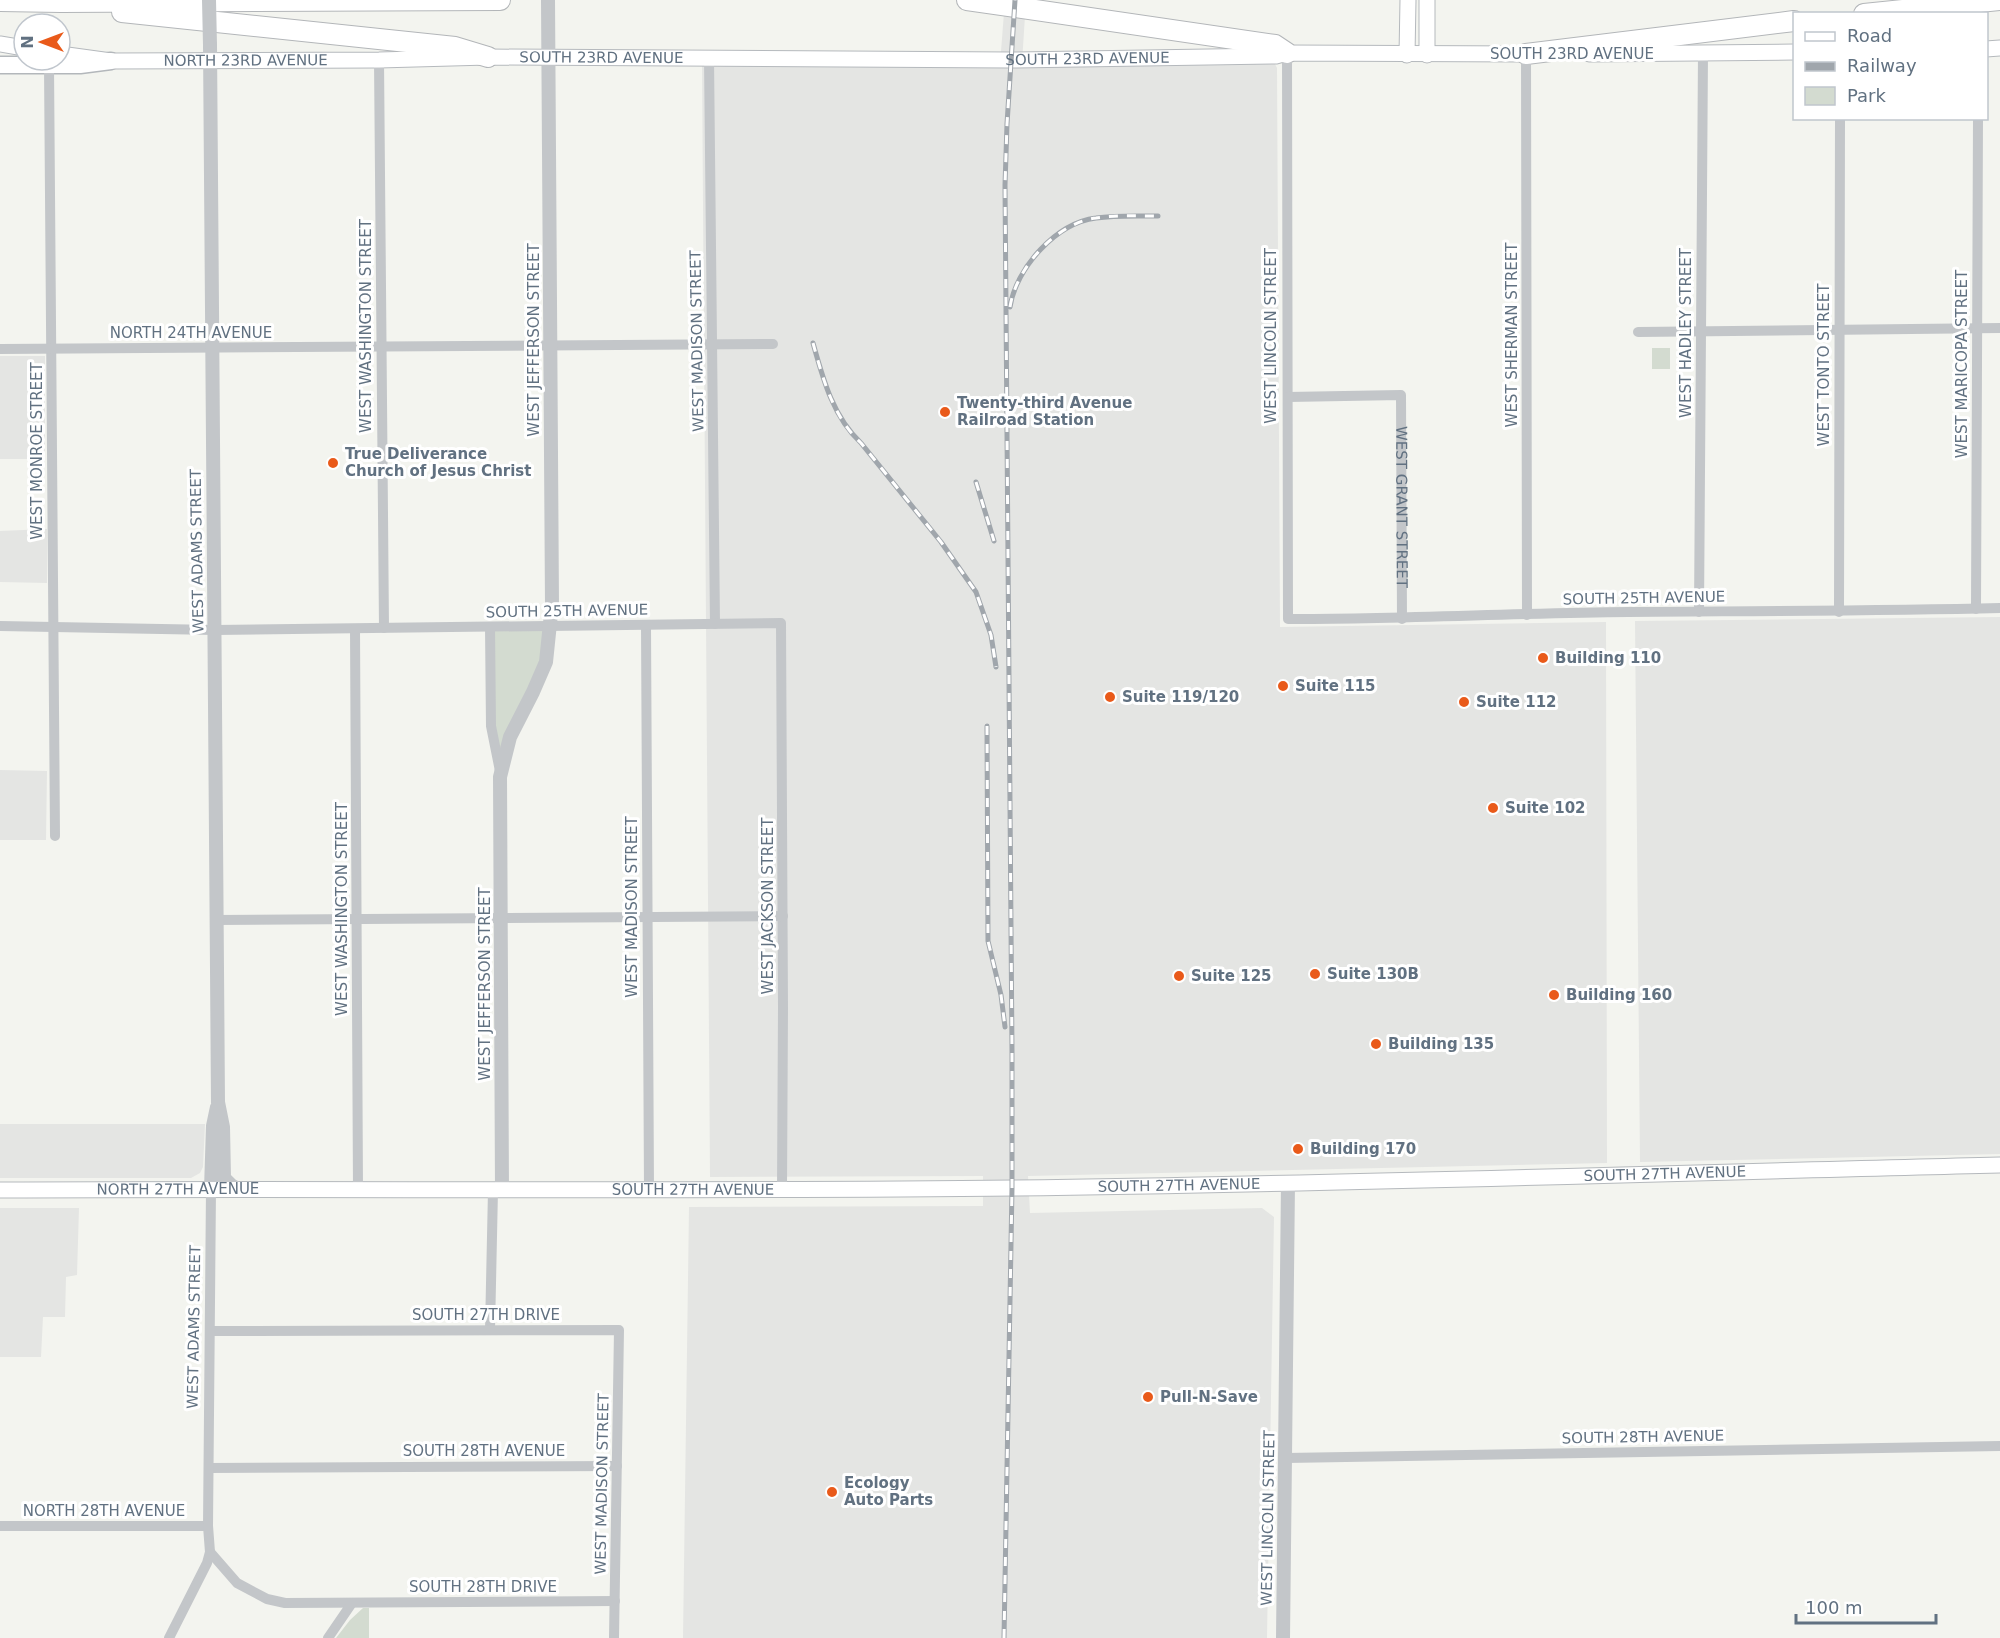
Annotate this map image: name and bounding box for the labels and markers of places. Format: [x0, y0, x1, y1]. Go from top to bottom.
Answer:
place label: Twenty-third Avenue Railroad Station [957, 394, 1132, 429]
marker: Twenty-third Avenue Railroad Station [938, 405, 952, 419]
place label: True Deliverance Church of Jesus Christ [345, 445, 531, 480]
marker: True Deliverance Church of Jesus Christ [326, 456, 340, 470]
place label: Building 110 [1555, 649, 1661, 667]
marker: Building 110 [1536, 651, 1550, 665]
place label: Suite 115 [1295, 677, 1376, 695]
marker: Suite 115 [1276, 679, 1290, 693]
place label: Suite 119/120 [1122, 688, 1239, 706]
marker: Suite 119/120 [1103, 690, 1117, 704]
place label: Suite 112 [1476, 693, 1557, 711]
marker: Suite 112 [1457, 695, 1471, 709]
place label: Suite 102 [1505, 799, 1586, 817]
marker: Suite 102 [1486, 801, 1500, 815]
place label: Suite 130B [1327, 965, 1419, 983]
place label: Suite 125 [1191, 967, 1272, 985]
marker: Suite 130B [1308, 967, 1322, 981]
marker: Suite 125 [1172, 969, 1186, 983]
place label: Building 160 [1566, 986, 1672, 1004]
marker: Building 160 [1547, 988, 1561, 1002]
place label: Building 135 [1388, 1035, 1494, 1053]
marker: Building 135 [1369, 1037, 1383, 1051]
place label: Building 170 [1310, 1140, 1416, 1158]
marker: Building 170 [1291, 1142, 1305, 1156]
place label: Pull-N-Save [1160, 1388, 1258, 1406]
marker: Pull-N-Save [1141, 1390, 1155, 1404]
place label: Ecology Auto Parts [844, 1474, 933, 1509]
marker: Ecology Auto Parts [825, 1485, 839, 1499]

